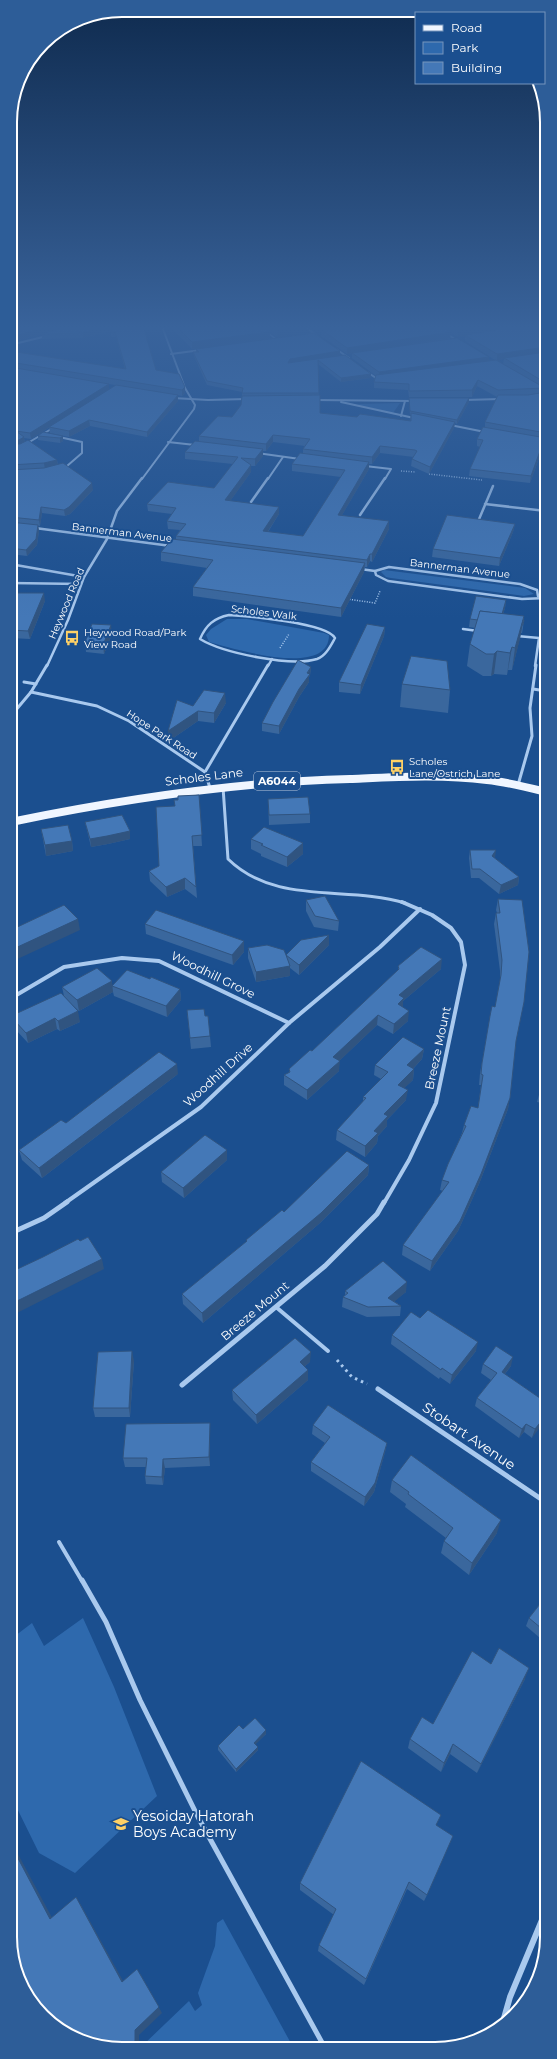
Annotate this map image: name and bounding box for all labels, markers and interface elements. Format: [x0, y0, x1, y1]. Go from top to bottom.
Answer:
legend [415, 12, 545, 84]
text: Road [451, 20, 482, 35]
text: Park [451, 40, 479, 55]
text: Building [451, 60, 502, 75]
street label: Bannerman Avenue [71, 520, 173, 545]
street label: Bannerman Avenue [409, 556, 511, 581]
street label: Heywood Road [46, 566, 87, 641]
street label: Scholes Walk [230, 602, 298, 623]
place label: Heywood Road/Park View Road [84, 626, 186, 651]
bus stop icon: Heywood Road/Park View Road [63, 629, 81, 647]
street label: Hope Park Road [124, 707, 199, 762]
place label: Scholes Lane/Ostrich Lane [409, 755, 500, 780]
bus stop icon: Scholes Lane/Ostrich Lane [388, 758, 406, 776]
street label: Scholes Lane [164, 764, 244, 789]
road number: A6044 [254, 772, 300, 790]
street label: Woodhill Grove [169, 948, 258, 1001]
street label: Breeze Mount [421, 1005, 454, 1091]
street label: Woodhill Drive [180, 1040, 255, 1110]
street label: Breeze Mount [217, 1278, 292, 1344]
street label: Stobart Avenue [419, 1398, 519, 1474]
place label: Yesoiday Hatorah Boys Academy [133, 1807, 254, 1841]
school or university icon: Yesoiday Hatorah Boys Academy [112, 1815, 130, 1833]

